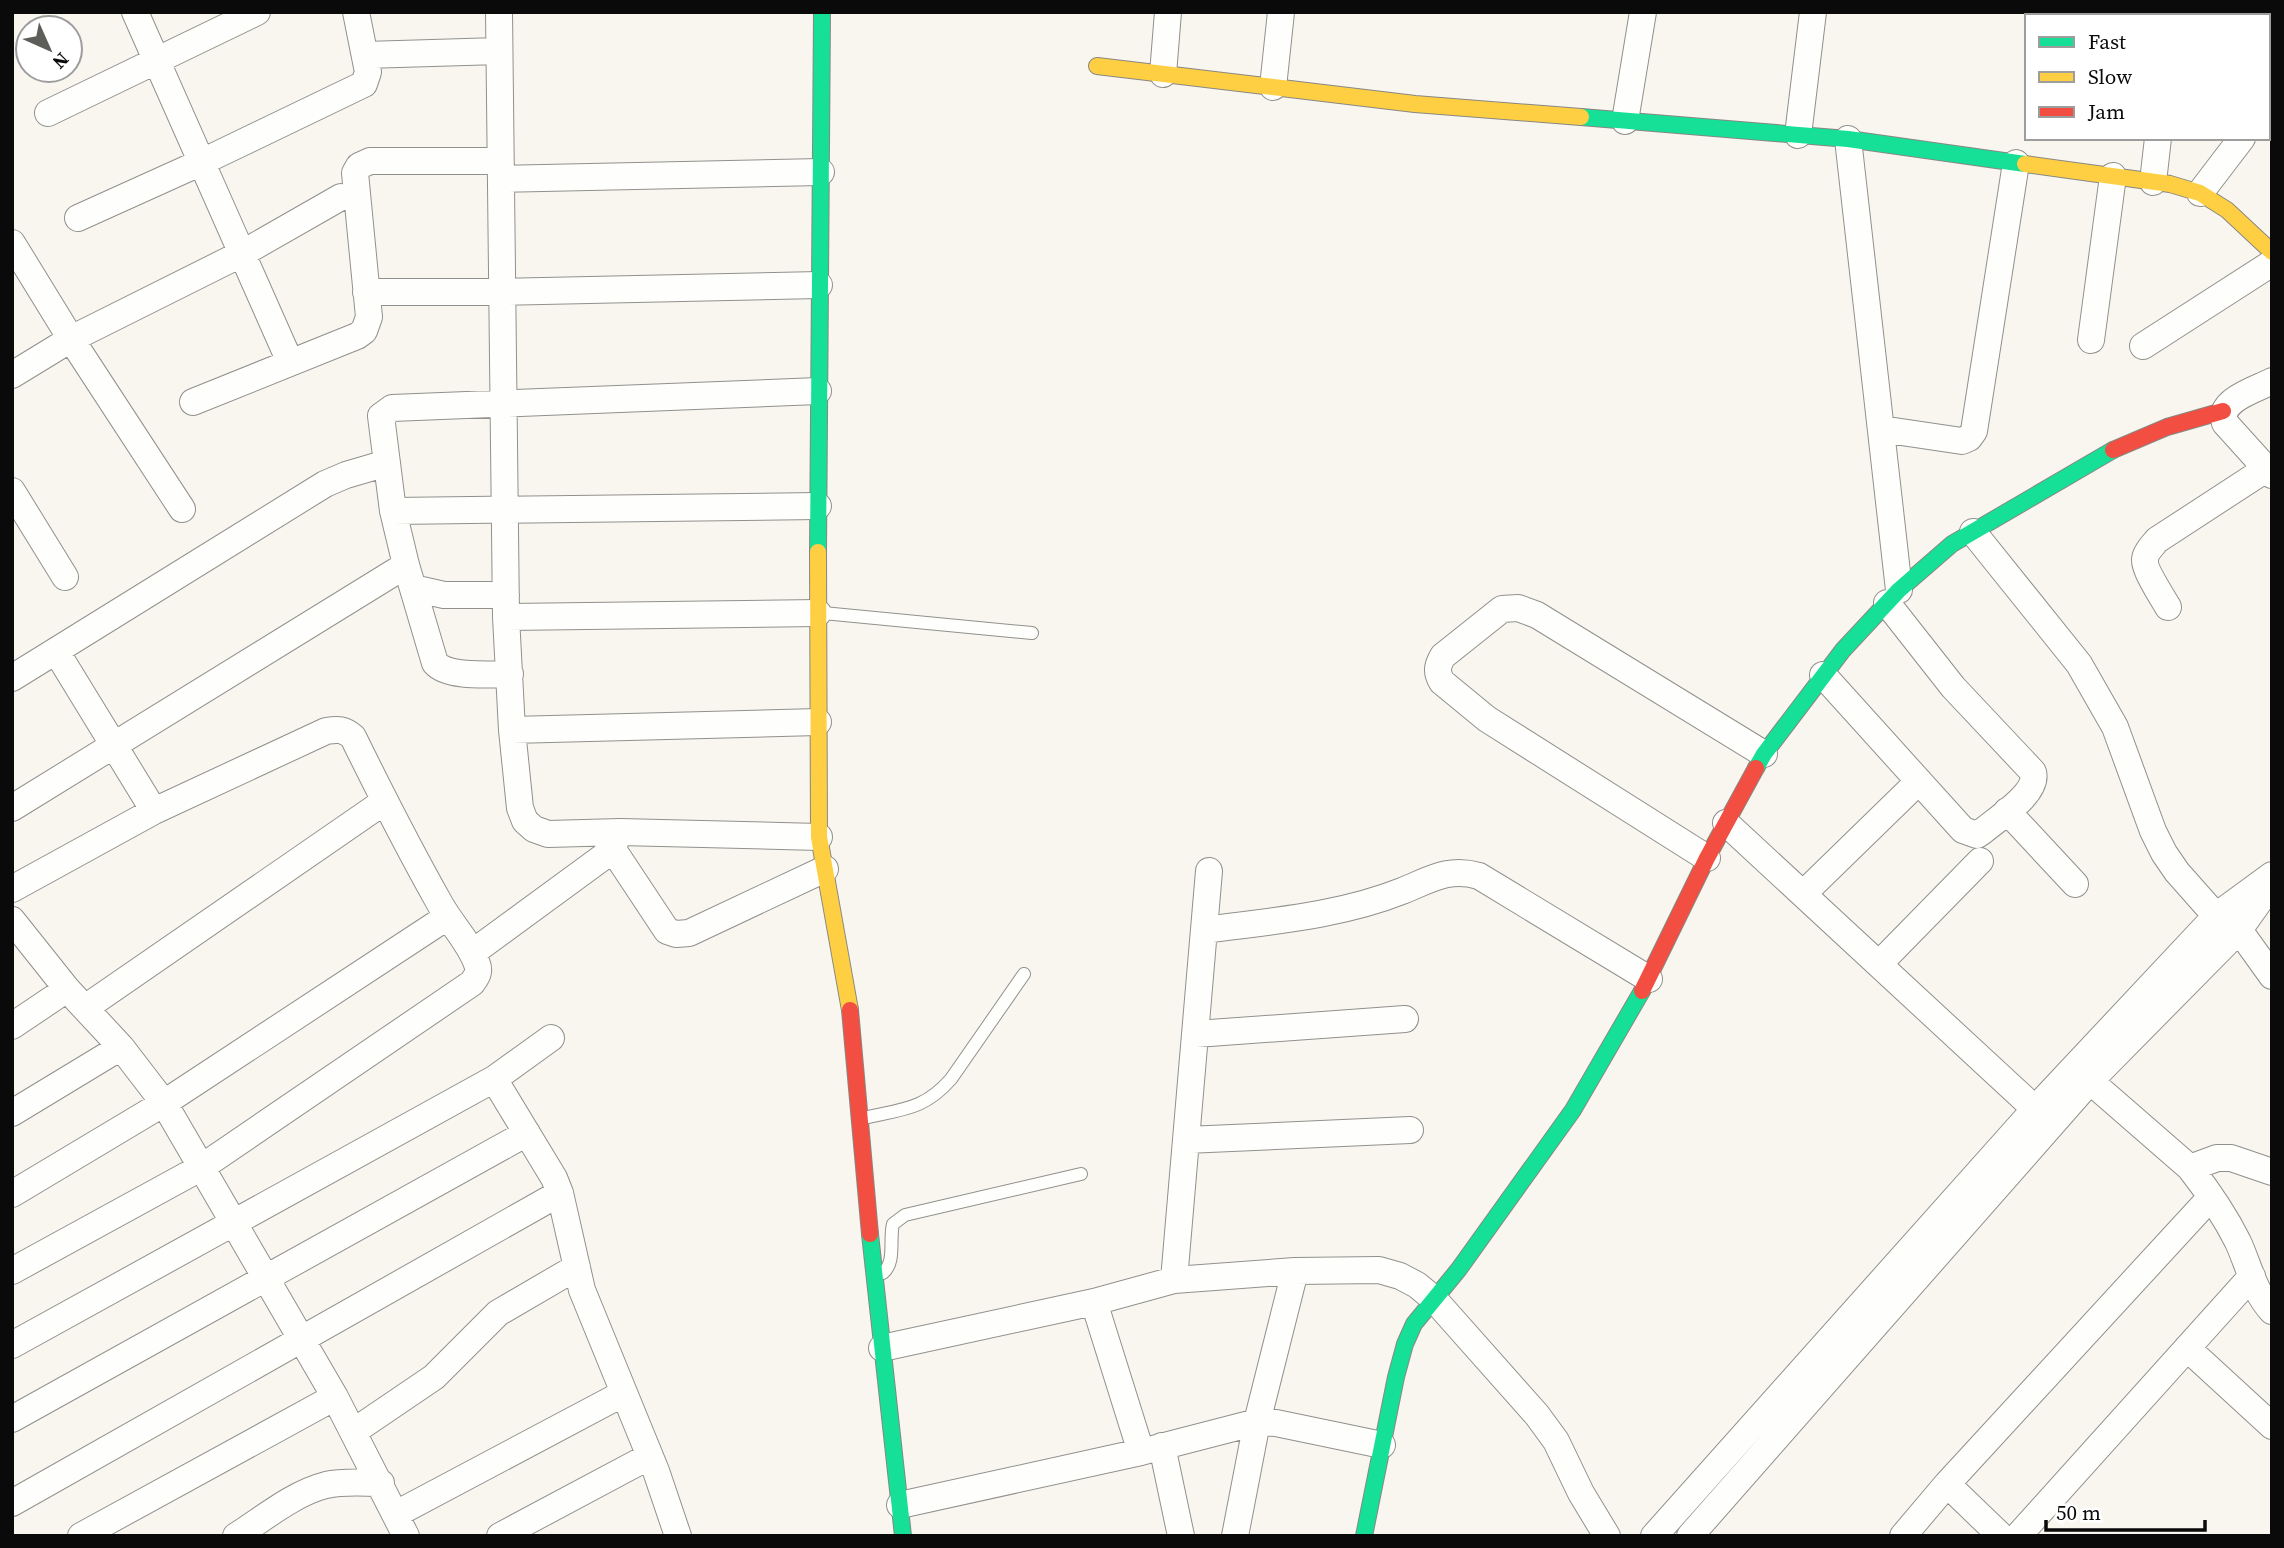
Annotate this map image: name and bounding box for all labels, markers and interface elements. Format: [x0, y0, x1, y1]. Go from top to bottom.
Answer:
north arrow [14, 14, 84, 84]
legend [2025, 14, 2270, 140]
text: Fast [2088, 27, 2126, 56]
text: N [47, 47, 75, 75]
text: Slow [2088, 62, 2132, 91]
text: Jam [2087, 97, 2125, 126]
scale bar [2046, 1488, 2205, 1532]
text: 50 m [2056, 1498, 2101, 1527]

